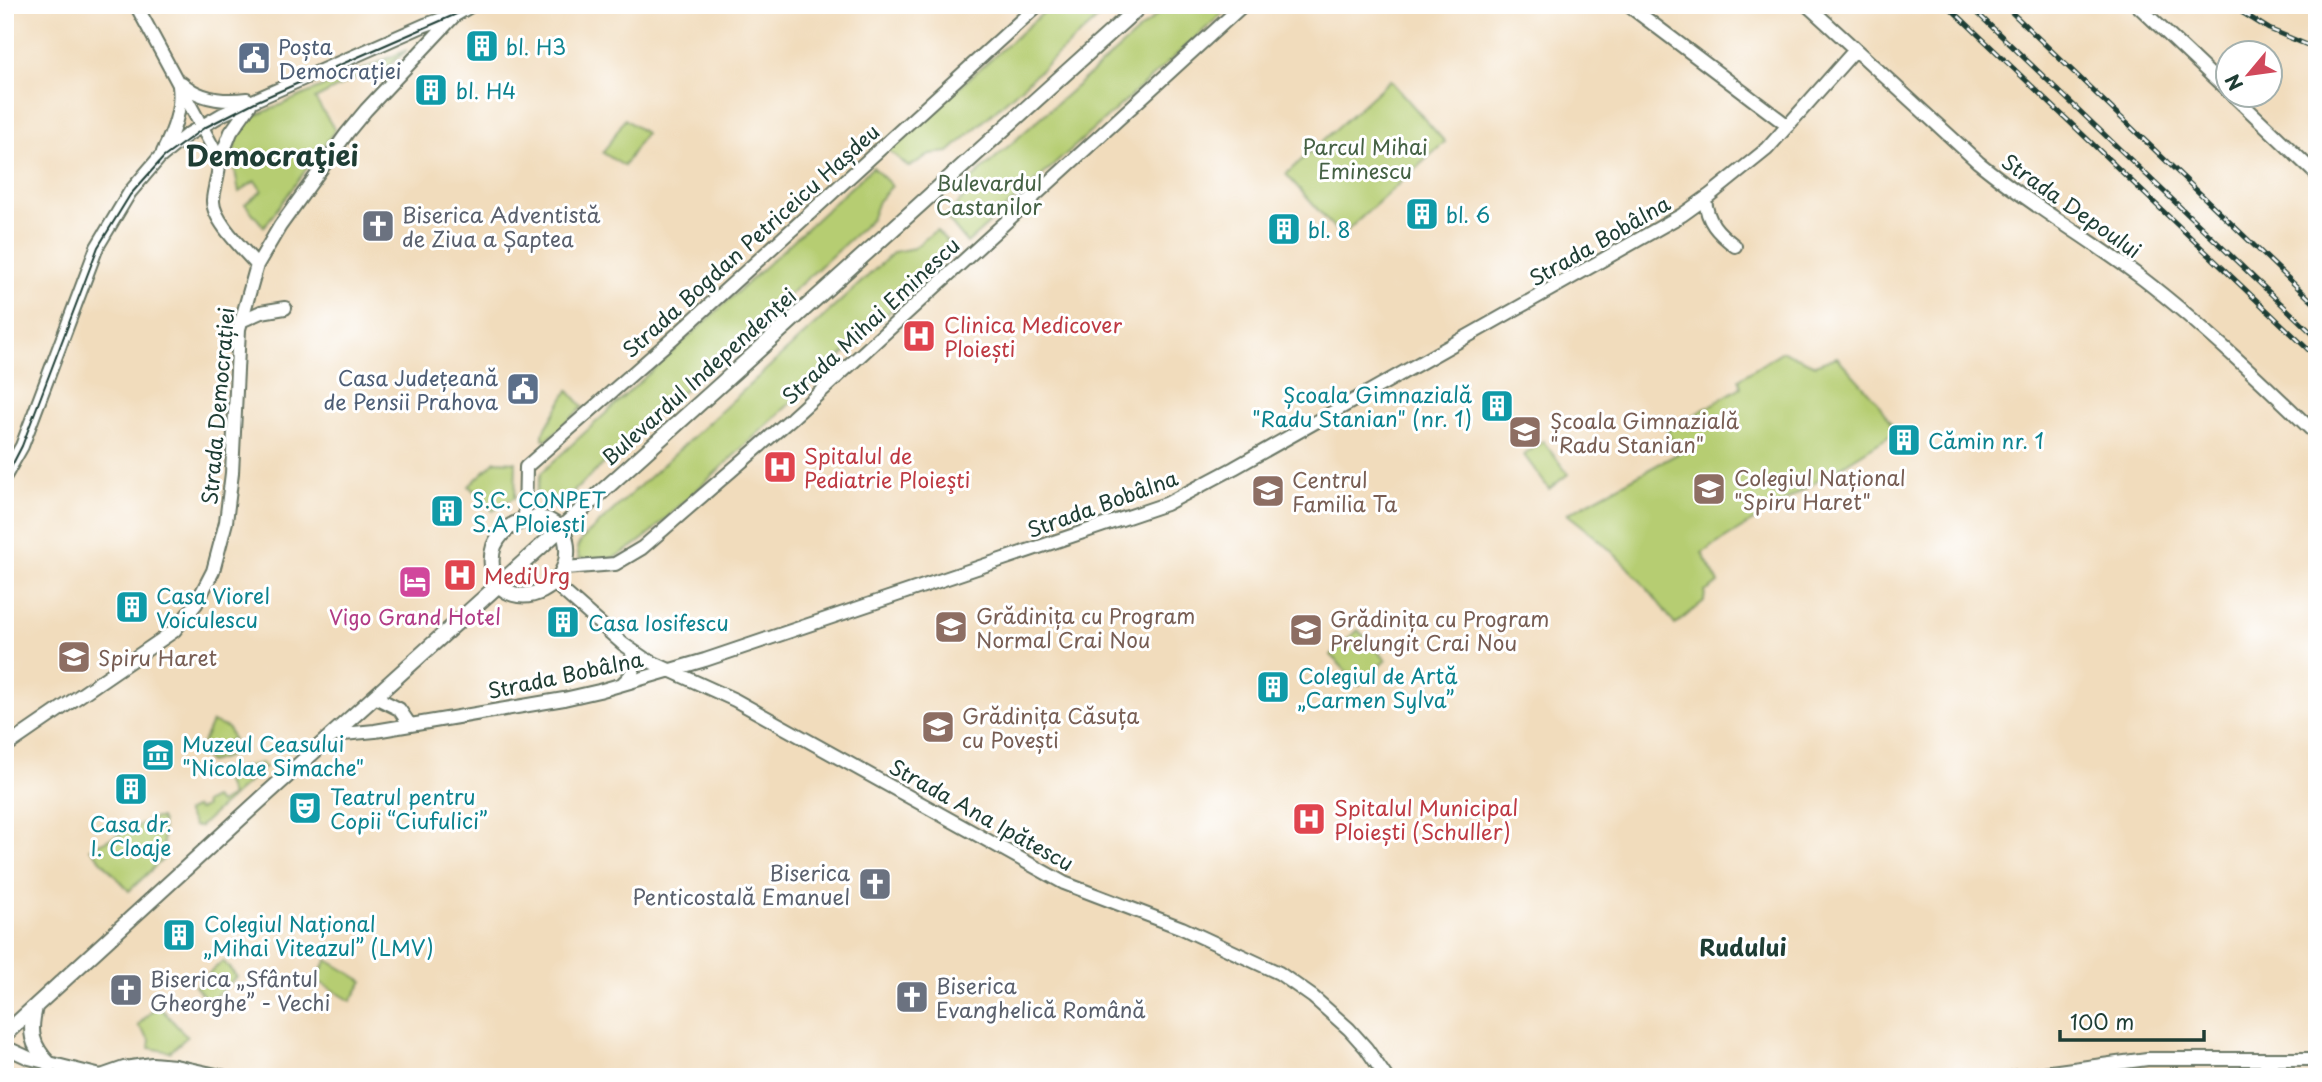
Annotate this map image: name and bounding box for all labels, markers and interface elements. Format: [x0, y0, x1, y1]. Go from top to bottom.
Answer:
building icon: bl. H3 [463, 27, 501, 65]
place label: Poșta Democrației [278, 30, 402, 86]
place label: bl. H3 [506, 30, 566, 62]
north arrow [2214, 38, 2284, 108]
public building icon: Poșta Democrației [235, 39, 273, 77]
text: N [2217, 69, 2249, 96]
building icon: bl. H4 [412, 71, 450, 109]
place label: bl. H4 [456, 74, 516, 106]
street label: Strada Bogdan Petriceicu Hașdeu [614, 115, 886, 365]
park label: Parcul Mihai Eminescu [1302, 130, 1428, 186]
district label: Democraţiei [185, 133, 359, 176]
street label: Strada Depoului [1996, 145, 2148, 265]
park label: Bulevardul Castanilor [936, 166, 1042, 222]
street label: Strada Bobâlna [1522, 187, 1676, 293]
building icon: bl. 6 [1403, 195, 1441, 233]
place label: Biserica Adventistă de Ziua a Șaptea [402, 198, 601, 254]
place label: bl. 6 [1446, 198, 1490, 230]
church icon: Biserica Adventistă de Ziua a Șaptea [359, 207, 397, 245]
building icon: bl. 8 [1265, 210, 1303, 248]
place label: bl. 8 [1308, 213, 1351, 245]
street label: Strada Mihai Eminescu [774, 229, 966, 411]
street label: Bulevardul Independenței [593, 279, 803, 473]
street label: Strada Democrației [192, 306, 242, 506]
place label: Clinica Medicover Ploiești [944, 308, 1123, 364]
hospital icon: Clinica Medicover Ploiești [900, 317, 938, 355]
place label: Casa Județeană de Pensii Prahova [323, 361, 499, 417]
public building icon: Casa Județeană de Pensii Prahova [504, 370, 542, 408]
place label: Școala Gimnazială "Radu Stanian" (nr. 1) [1252, 378, 1473, 434]
building icon: Școala Gimnazială "Radu Stanian" (nr. 1) [1478, 387, 1516, 425]
place label: Școala Gimnazială "Radu Stanian" [1550, 404, 1740, 460]
school or university icon: Școala Gimnazială "Radu Stanian" [1506, 413, 1544, 451]
building icon: Cămin nr. 1 [1885, 421, 1923, 459]
place label: Cămin nr. 1 [1928, 424, 2044, 456]
place label: Spitalul de Pediatrie Ploieşti [804, 439, 970, 495]
hospital icon: Spitalul de Pediatrie Ploieşti [761, 448, 799, 486]
street label: Strada Bobâlna [1022, 461, 1182, 545]
place label: Colegiul Național "Spiru Haret" [1734, 461, 1906, 517]
place label: Centrul Familia Ta [1292, 463, 1398, 519]
school or university icon: Colegiul Național "Spiru Haret" [1690, 470, 1728, 508]
school or university icon: Centrul Familia Ta [1249, 472, 1287, 510]
place label: S.C. CONPET S.A Ploiești [472, 483, 606, 539]
building icon: S.C. CONPET S.A Ploiești [428, 492, 466, 530]
hospital icon: MediUrg [441, 556, 479, 594]
place label: MediUrg [484, 559, 570, 591]
hotel icon: Vigo Grand Hotel [396, 563, 434, 601]
place label: Casa Viorel Voiculescu [156, 579, 270, 635]
building icon: Casa Viorel Voiculescu [113, 588, 151, 626]
place label: Grădinița cu Program Normal Crai Nou [976, 599, 1195, 655]
place label: Vigo Grand Hotel [329, 600, 501, 632]
place label: Grădinița cu Program Prelungit Crai Nou [1330, 602, 1549, 658]
building icon: Casa Iosifescu [544, 603, 582, 641]
place label: Casa Iosifescu [588, 606, 729, 638]
school or university icon: Grădinița cu Program Normal Crai Nou [932, 608, 970, 646]
school or university icon: Grădinița cu Program Prelungit Crai Nou [1287, 611, 1325, 649]
school or university icon: Spiru Haret [55, 638, 93, 676]
place label: Spiru Haret [98, 641, 217, 673]
street label: Strada Bobâlna [484, 642, 646, 706]
place label: Colegiul de Artă „Carmen Sylva” [1298, 659, 1458, 715]
building icon: Colegiul de Artă „Carmen Sylva” [1254, 668, 1292, 706]
place label: Grădinița Căsuța cu Povești [962, 699, 1139, 755]
school or university icon: Grădinița Căsuța cu Povești [919, 708, 957, 746]
place label: Muzeul Ceasului "Nicolae Simache" [182, 727, 364, 783]
museum icon: Muzeul Ceasului "Nicolae Simache" [139, 736, 177, 774]
street label: Strada Ana Ipătescu [884, 750, 1080, 878]
building icon: Casa dr. I. Cloaje [112, 770, 150, 808]
place label: Teatrul pentru Copii “Ciufulici” [330, 780, 488, 836]
theatre icon: Teatrul pentru Copii “Ciufulici” [286, 789, 324, 827]
place label: Spitalul Municipal Ploiești (Schuller) [1334, 791, 1518, 847]
hospital icon: Spitalul Municipal Ploiești (Schuller) [1290, 800, 1328, 838]
place label: Casa dr. I. Cloaje [90, 807, 172, 863]
place label: Biserica Penticostală Emanuel [632, 856, 851, 912]
church icon: Biserica Penticostală Emanuel [856, 865, 894, 903]
place label: Colegiul Național „Mihai Viteazul” (LMV) [204, 907, 434, 963]
building icon: Colegiul Național „Mihai Viteazul” (LMV) [160, 916, 198, 954]
district label: Rudului [1699, 929, 1787, 964]
place label: Biserica „Sfântul Gheorghe” - Vechi [150, 962, 330, 1018]
place label: Biserica Evanghelică Română [936, 969, 1146, 1025]
church icon: Biserica „Sfântul Gheorghe” - Vechi [107, 971, 145, 1009]
church icon: Biserica Evanghelică Română [893, 978, 931, 1016]
scale bar [2060, 998, 2203, 1042]
text: 100 m [2070, 1005, 2134, 1037]

